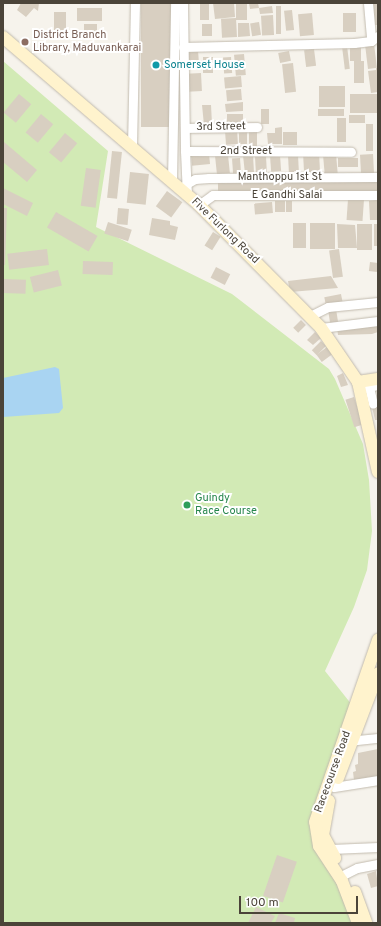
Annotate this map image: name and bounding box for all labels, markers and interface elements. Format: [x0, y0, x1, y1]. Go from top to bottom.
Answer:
place label: District Branch Library, Maduvankarai [33, 29, 141, 55]
marker: District Branch Library, Maduvankarai [20, 37, 30, 47]
place label: Somerset House [164, 58, 245, 72]
marker: Somerset House [151, 60, 161, 70]
street label: 3rd Street [196, 120, 246, 134]
street label: 2nd Street [220, 144, 272, 158]
street label: Manthoppu 1st St [238, 170, 322, 184]
street label: E Gandhi Salai [252, 188, 322, 202]
street label: Five Furlong Road [188, 195, 262, 267]
place label: Guindy Race Course [195, 492, 257, 518]
marker: Guindy Race Course [182, 500, 192, 510]
street label: Racecourse Road [312, 729, 354, 815]
scale bar [241, 888, 360, 914]
text: 100 m [246, 895, 279, 911]

